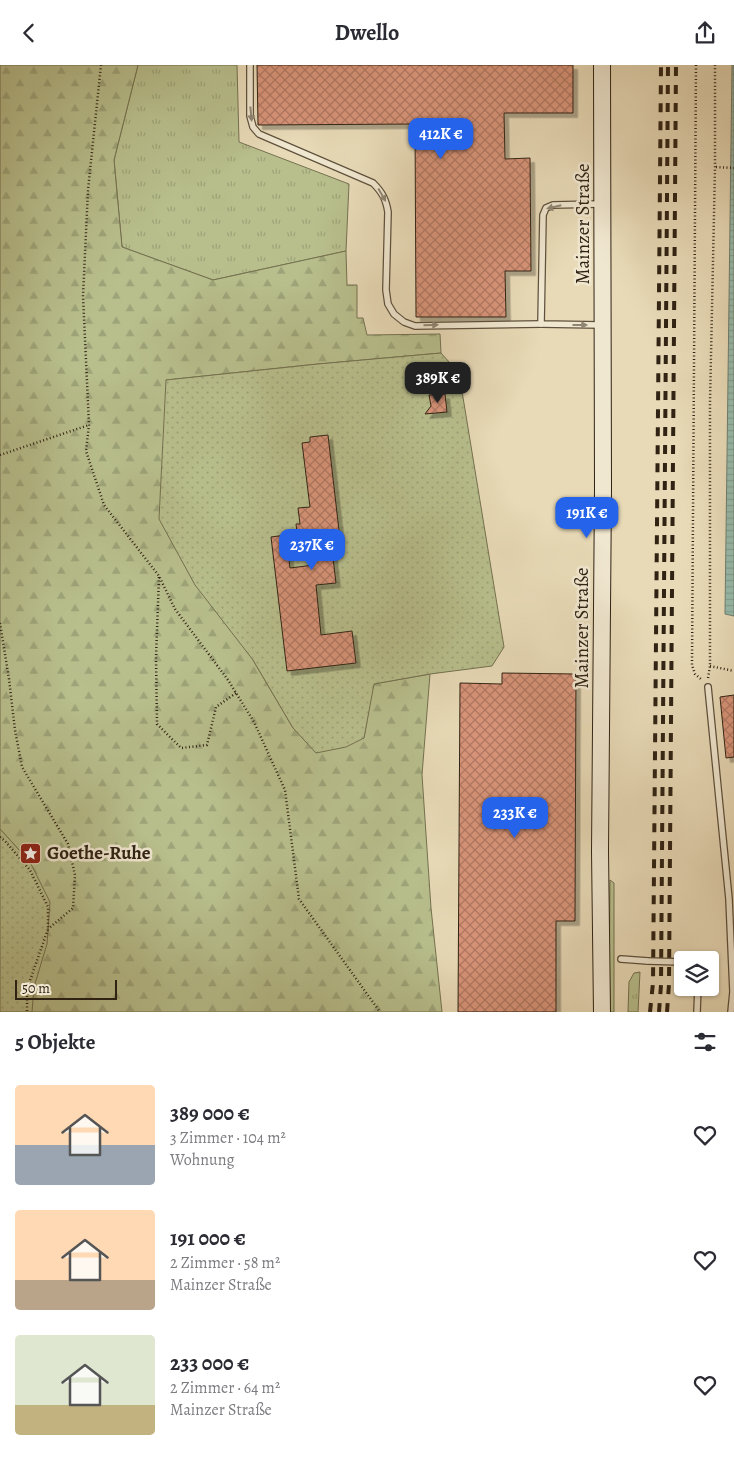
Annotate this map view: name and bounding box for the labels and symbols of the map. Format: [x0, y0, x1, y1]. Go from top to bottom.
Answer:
one-way arrow [247, 106, 255, 122]
pin: 412K € [400, 117, 482, 160]
street label: Mainzer Straße [570, 164, 596, 284]
one-way arrow [377, 188, 386, 202]
one-way arrow [547, 203, 562, 211]
one-way arrow [423, 321, 439, 329]
one-way arrow [572, 321, 588, 329]
pin: 389K € [397, 361, 479, 404]
pin: 191K € [546, 497, 628, 539]
pin: 237K € [271, 529, 353, 571]
street label: Mainzer Straße [569, 568, 595, 688]
pin: 233K € [474, 797, 556, 839]
place label: Goethe-Ruhe [47, 840, 151, 866]
place icon: Goethe-Ruhe [19, 841, 43, 865]
scale bar [15, 977, 118, 1000]

